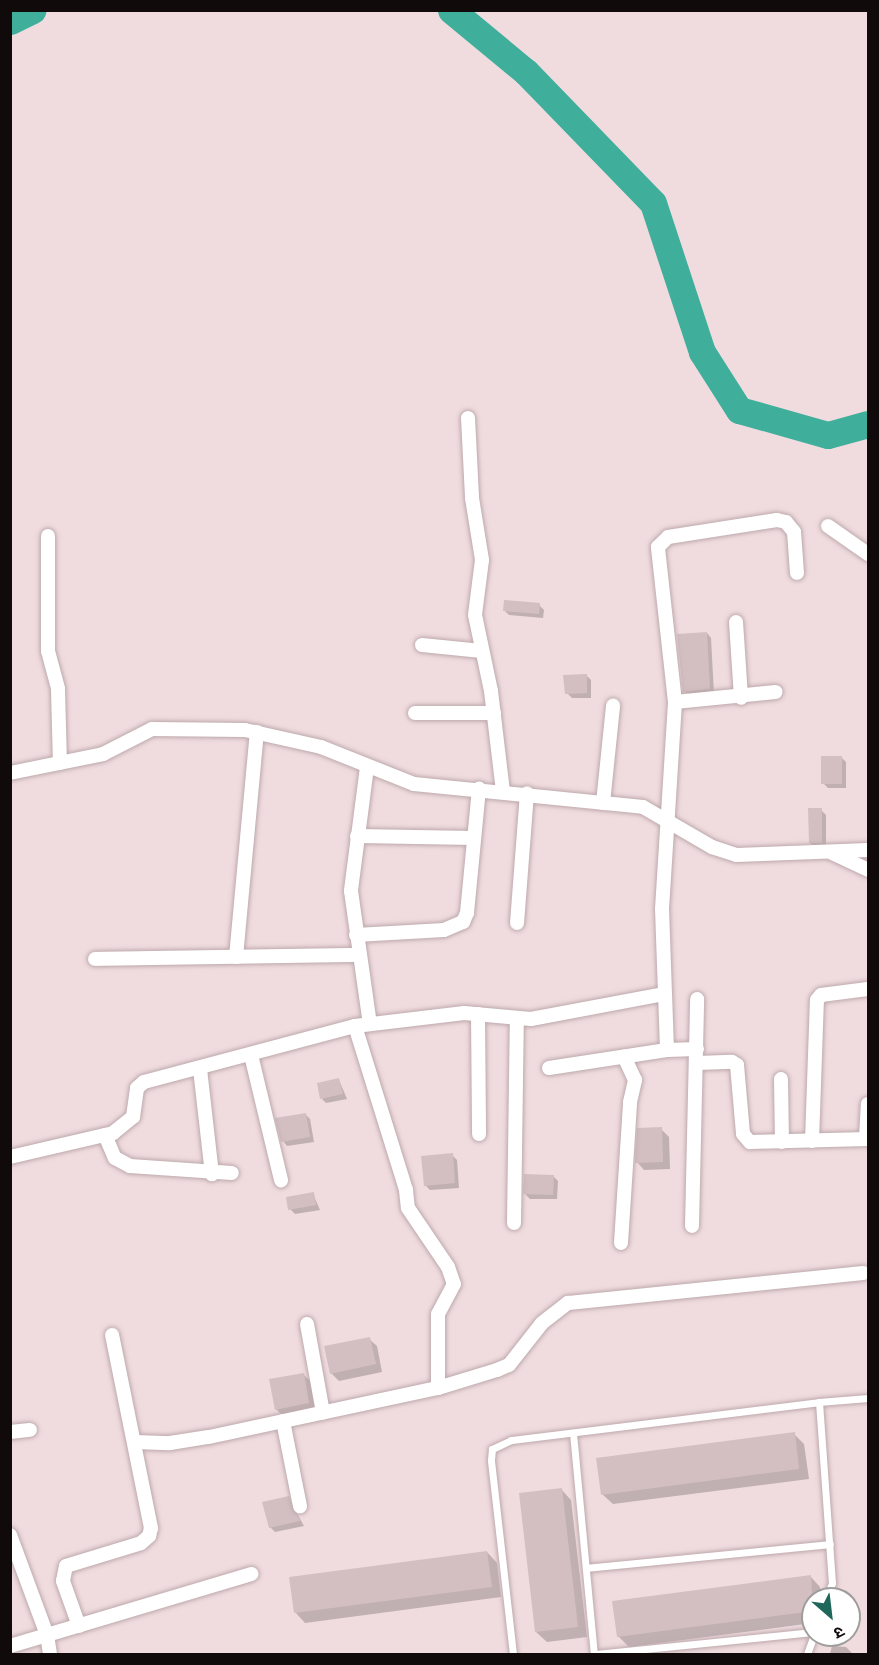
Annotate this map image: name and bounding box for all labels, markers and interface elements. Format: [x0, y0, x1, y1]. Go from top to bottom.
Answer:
north arrow [801, 1587, 861, 1647]
text: उ [830, 1621, 847, 1642]

